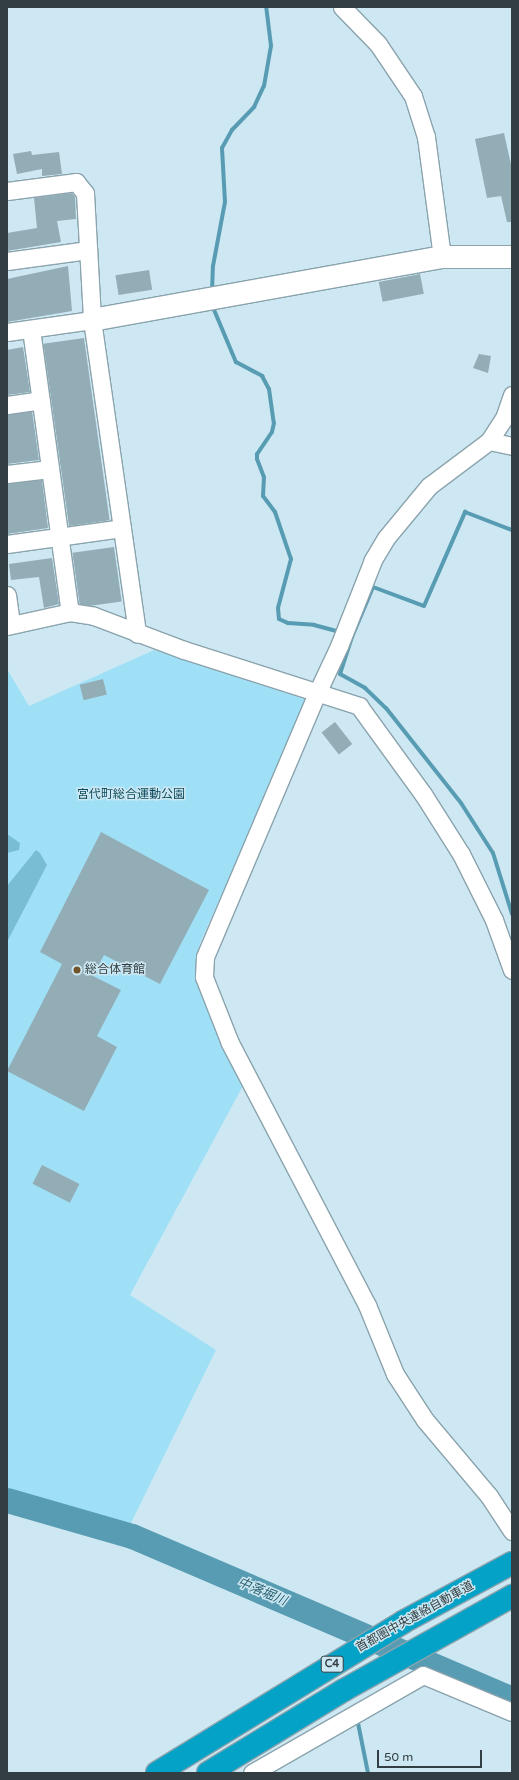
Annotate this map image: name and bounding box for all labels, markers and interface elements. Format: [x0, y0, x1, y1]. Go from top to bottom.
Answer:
park label: 宮代町総合運動公園 [77, 788, 185, 802]
place label: 総合体育館 [85, 963, 145, 977]
marker: 総合体育館 [72, 965, 82, 975]
water label: 中落堀川 [235, 1575, 289, 1609]
street label: 首都圏中央連絡自動車道 [354, 1579, 476, 1655]
road number: C4 [320, 1655, 344, 1673]
scale bar [379, 1742, 484, 1768]
text: 50 m [384, 1750, 413, 1764]

